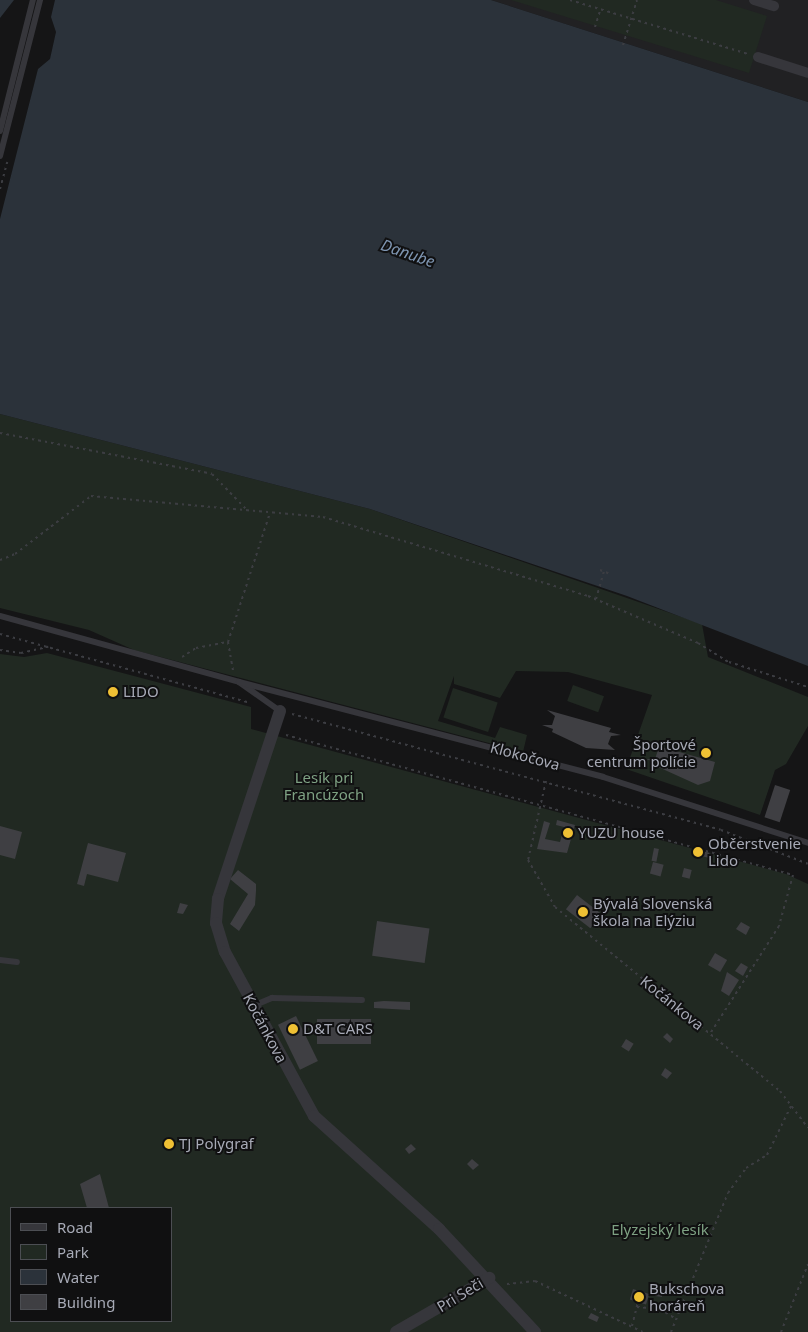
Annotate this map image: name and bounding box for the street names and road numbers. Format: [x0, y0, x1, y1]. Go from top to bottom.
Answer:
street label: Klokočova [488, 738, 562, 774]
street label: Kočánkova [637, 972, 707, 1034]
street label: Kočánkova [239, 990, 291, 1066]
street label: Pri Seči [434, 1274, 486, 1316]

